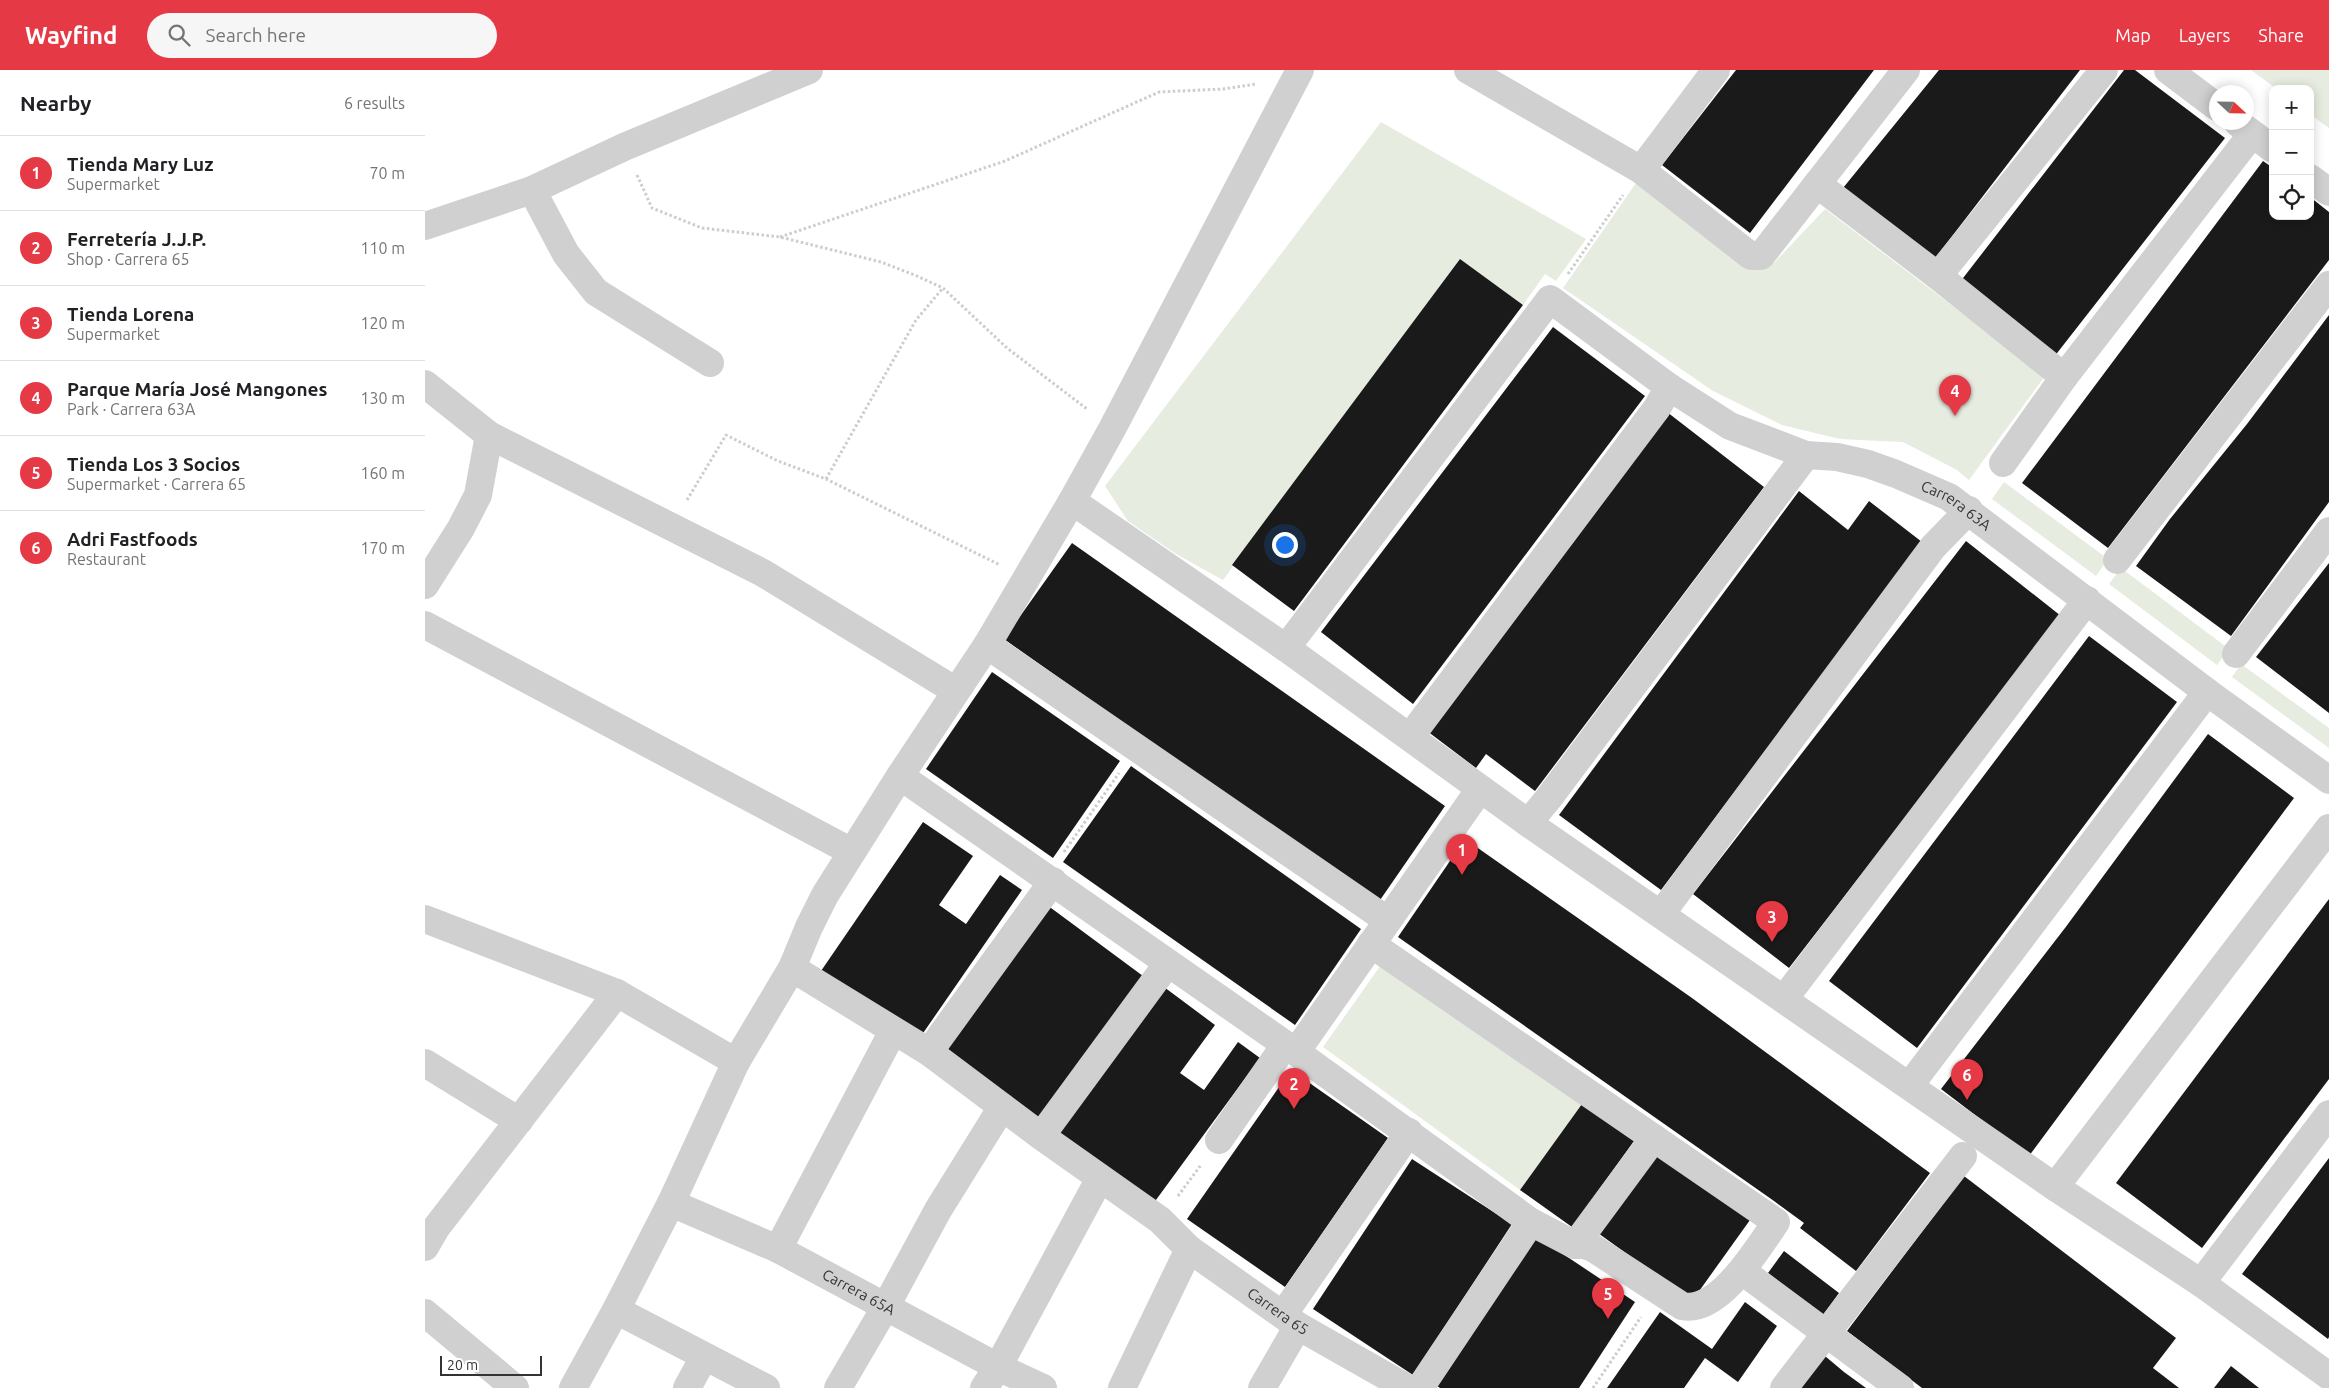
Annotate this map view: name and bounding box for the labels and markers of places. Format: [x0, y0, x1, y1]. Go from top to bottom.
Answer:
pin: 4 [1939, 375, 1971, 416]
pin: 1 [1446, 834, 1478, 875]
pin: 3 [1756, 901, 1788, 942]
pin: 6 [1951, 1059, 1983, 1100]
pin: 2 [1278, 1068, 1310, 1109]
pin: 5 [1592, 1278, 1624, 1319]

